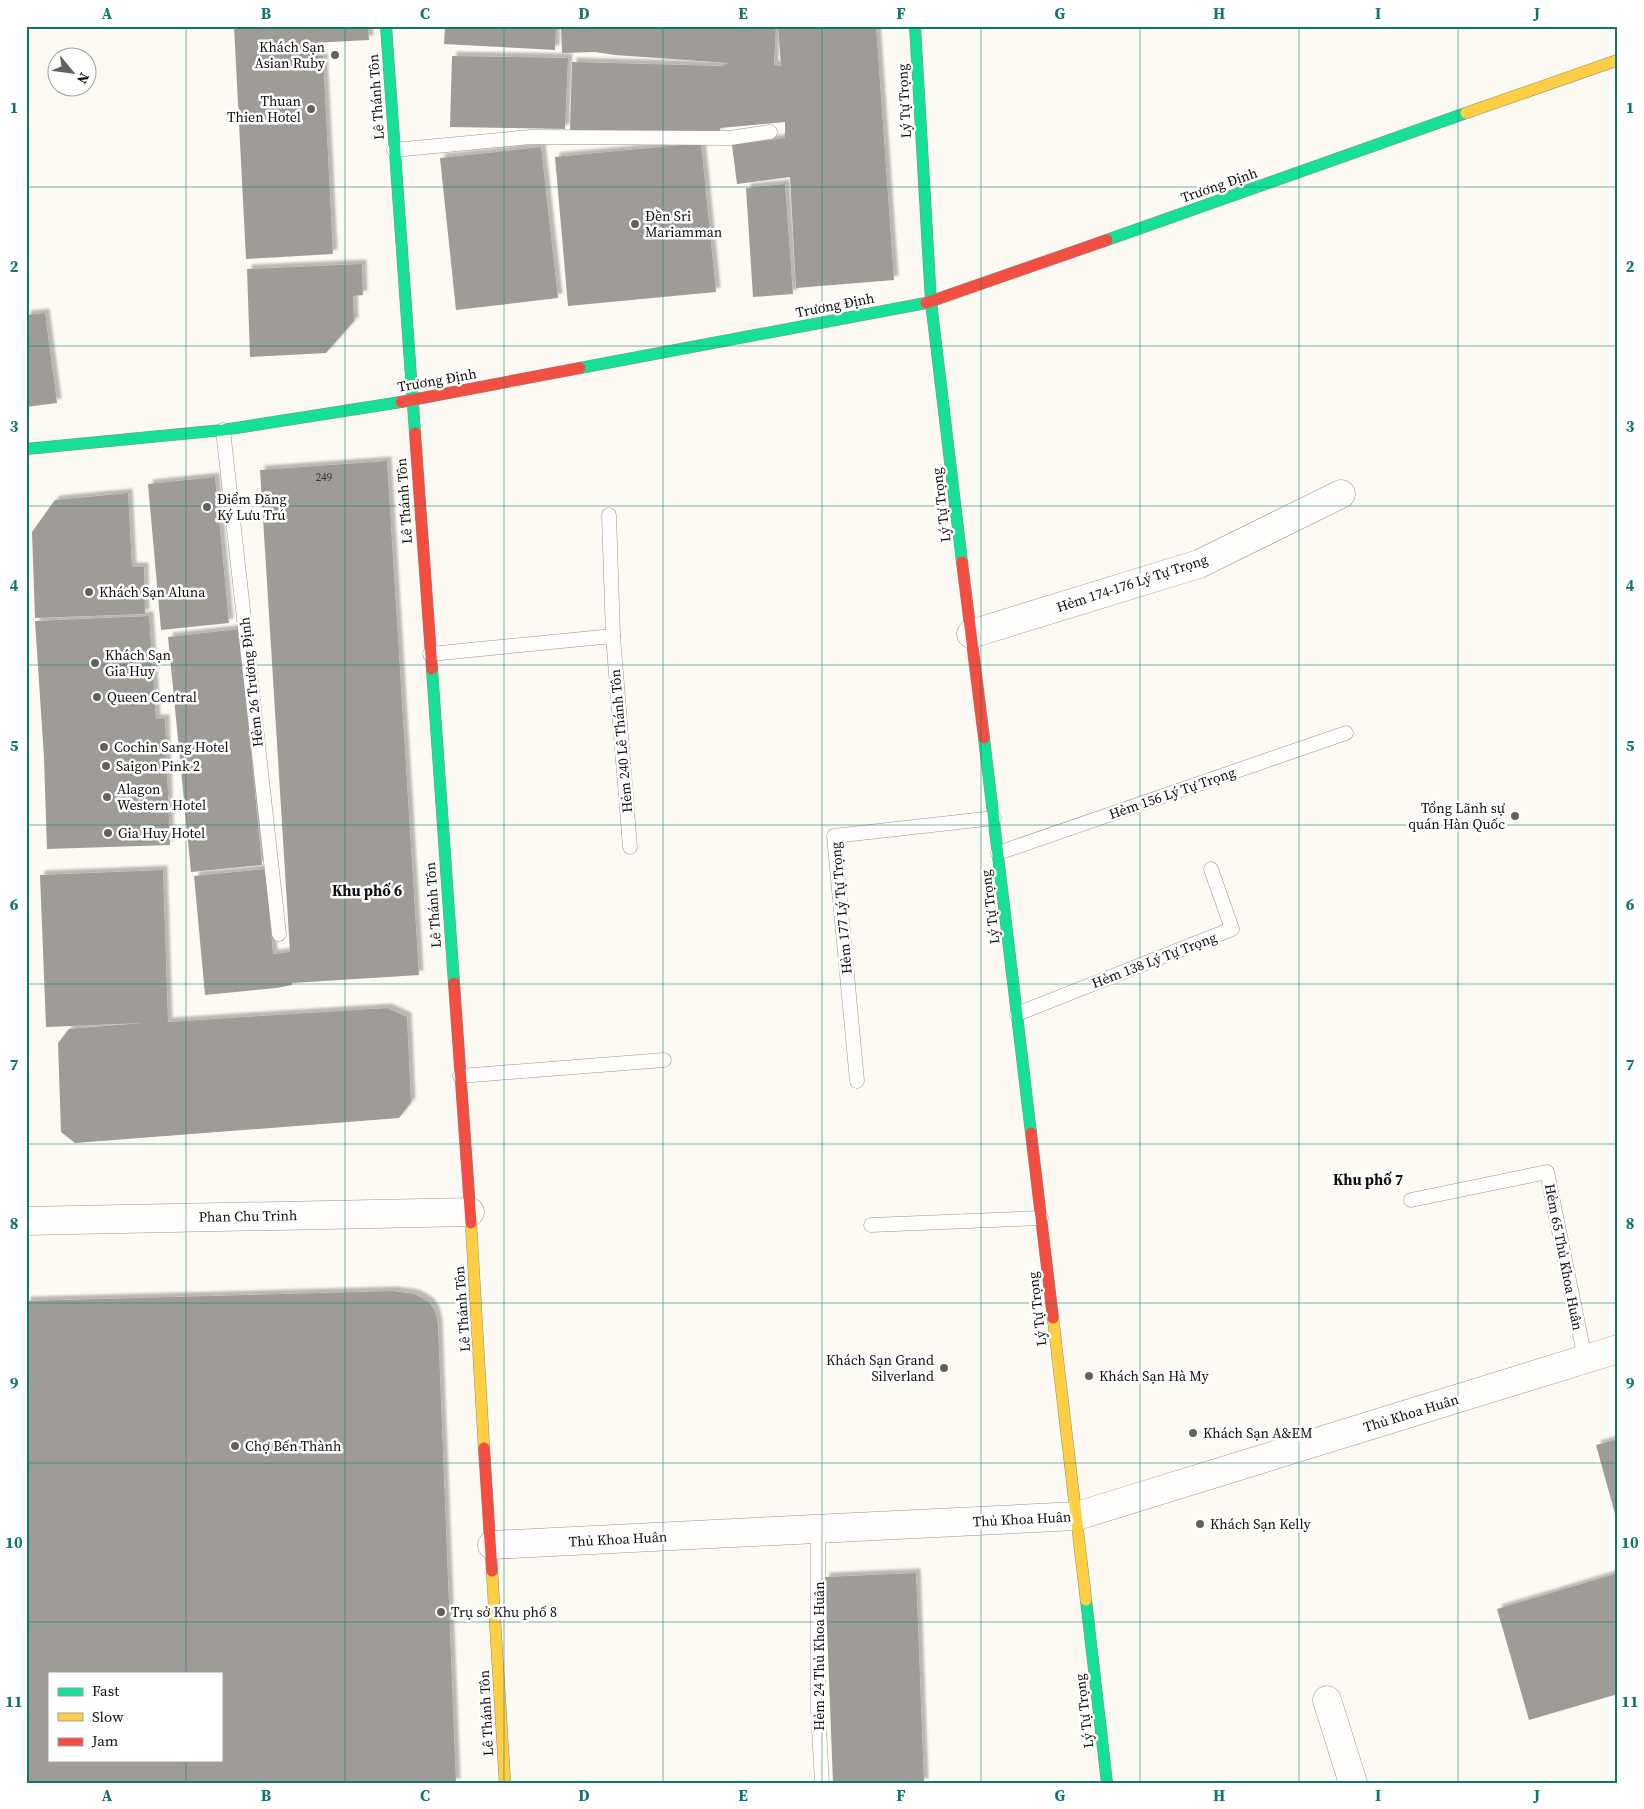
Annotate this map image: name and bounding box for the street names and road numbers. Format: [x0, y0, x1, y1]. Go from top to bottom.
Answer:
street label: Lê Thánh Tôn [363, 53, 389, 141]
street label: Lý Tự Trọng [892, 63, 916, 139]
street label: Trương Định [1178, 163, 1260, 207]
street label: Trương Định [794, 288, 876, 322]
street label: Trương Định [396, 363, 478, 397]
street label: Lê Thánh Tôn [391, 457, 417, 545]
street label: Lý Tự Trọng [927, 467, 955, 543]
street label: Hẻm 174-176 Lý Tự Trọng [1054, 549, 1210, 617]
street label: Hẻm 26 Trương Ðịnh [234, 616, 268, 748]
street label: Hẻm 240 Lê Thánh Tôn [605, 668, 637, 814]
street label: Hẻm 156 Lý Tự Trọng [1106, 762, 1238, 824]
street label: Hẻm 177 Lý Tự Trọng [825, 841, 857, 975]
street label: Lê Thánh Tôn [420, 861, 446, 949]
street label: Lý Tự Trọng [976, 869, 1004, 945]
street label: Hẻm 138 Lý Tự Trọng [1089, 927, 1219, 993]
street label: Hẻm 65 Thủ Khoa Huân [1540, 1182, 1588, 1333]
street label: Phan Chu Trinh [198, 1205, 298, 1227]
street label: Lê Thánh Tôn [449, 1265, 475, 1353]
street label: Lý Tự Trọng [1023, 1271, 1051, 1347]
street label: Thủ Khoa Huân [1361, 1389, 1462, 1437]
street label: Thủ Khoa Huân [972, 1506, 1072, 1532]
street label: Thủ Khoa Huân [568, 1526, 668, 1552]
street label: Hẻm 24 Thủ Khoa Huân [809, 1581, 829, 1731]
street label: Lê Thánh Tôn [474, 1669, 498, 1756]
street label: Lý Tự Trọng [1070, 1673, 1098, 1749]

